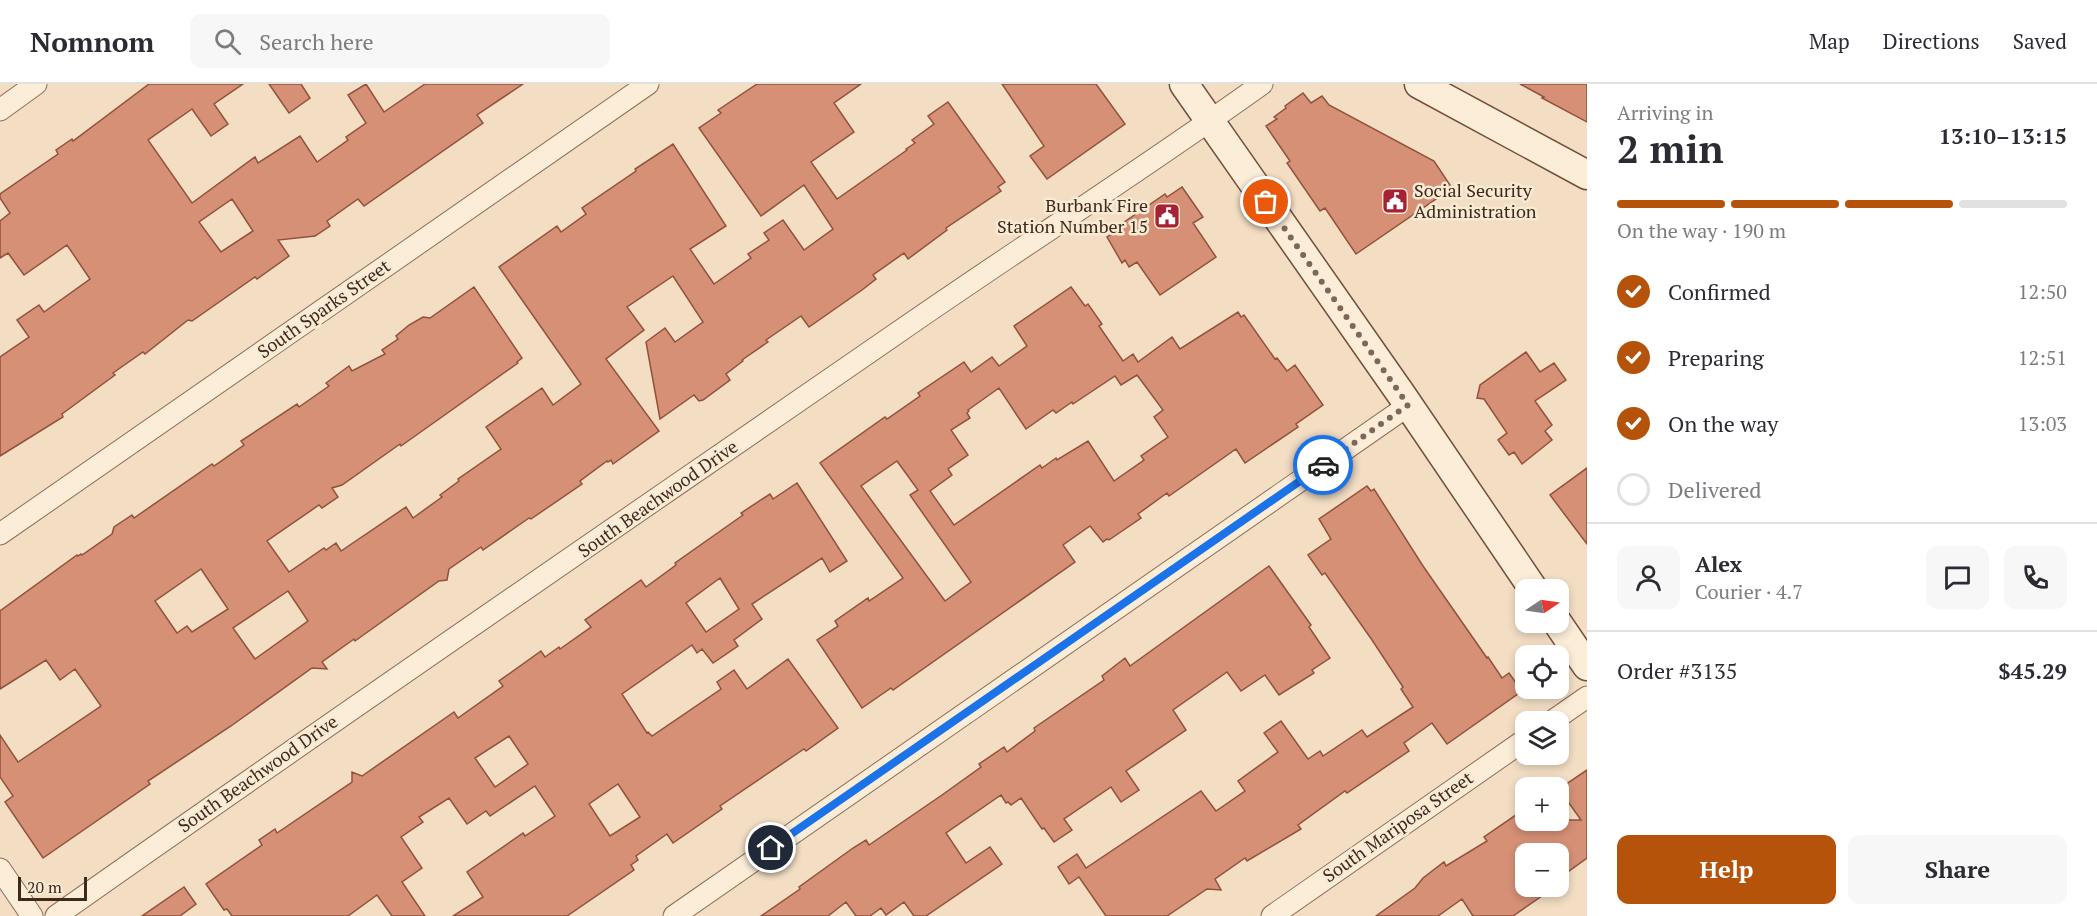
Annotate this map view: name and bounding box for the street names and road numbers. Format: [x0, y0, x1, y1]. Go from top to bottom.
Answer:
street label: South Sparks Street [252, 253, 395, 363]
street label: South Beachwood Drive [573, 434, 742, 562]
street label: South Beachwood Drive [173, 709, 342, 837]
street label: South Mariposa Street [1318, 765, 1477, 887]

